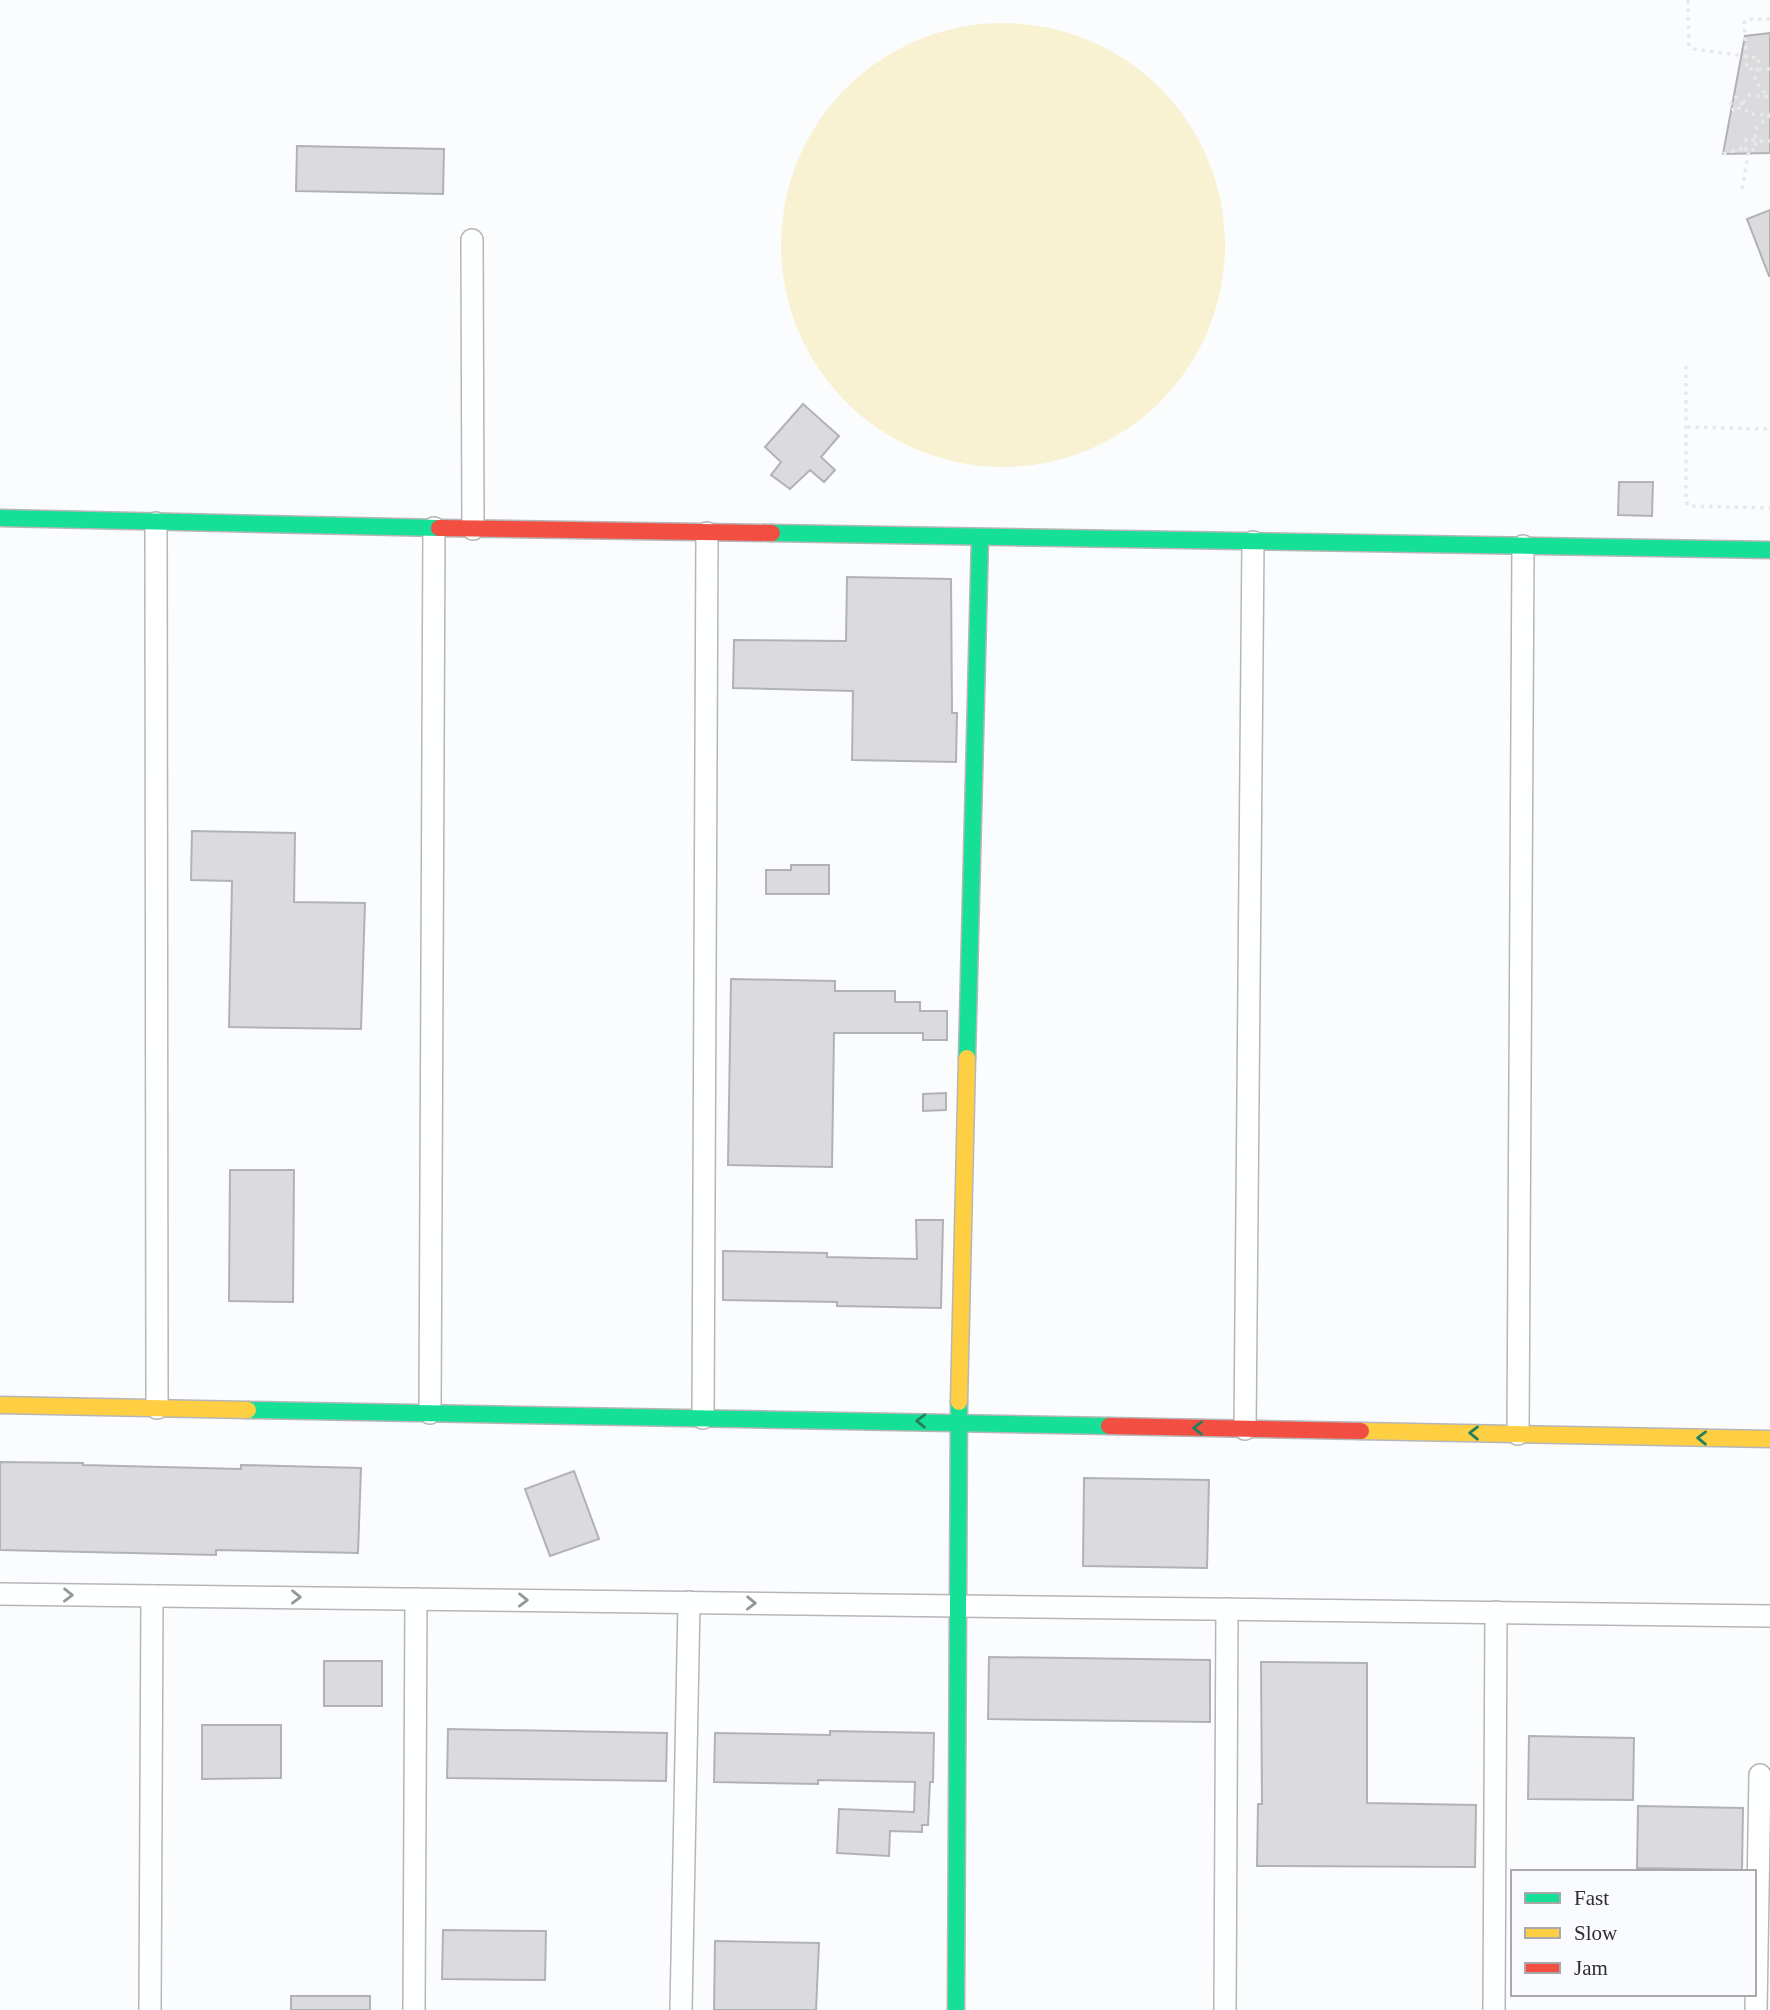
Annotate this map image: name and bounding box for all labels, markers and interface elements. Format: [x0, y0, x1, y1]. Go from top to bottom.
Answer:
one-way arrow [916, 1414, 927, 1429]
one-way arrow [1192, 1420, 1203, 1435]
one-way arrow [1469, 1425, 1479, 1441]
one-way arrow [1696, 1430, 1707, 1445]
one-way arrow [63, 1587, 74, 1602]
one-way arrow [290, 1590, 301, 1605]
one-way arrow [518, 1592, 529, 1608]
one-way arrow [746, 1595, 756, 1611]
legend [1511, 1870, 1756, 1996]
text: Fast [1574, 1886, 1609, 1910]
text: Slow [1574, 1921, 1618, 1945]
text: Jam [1574, 1956, 1608, 1980]

